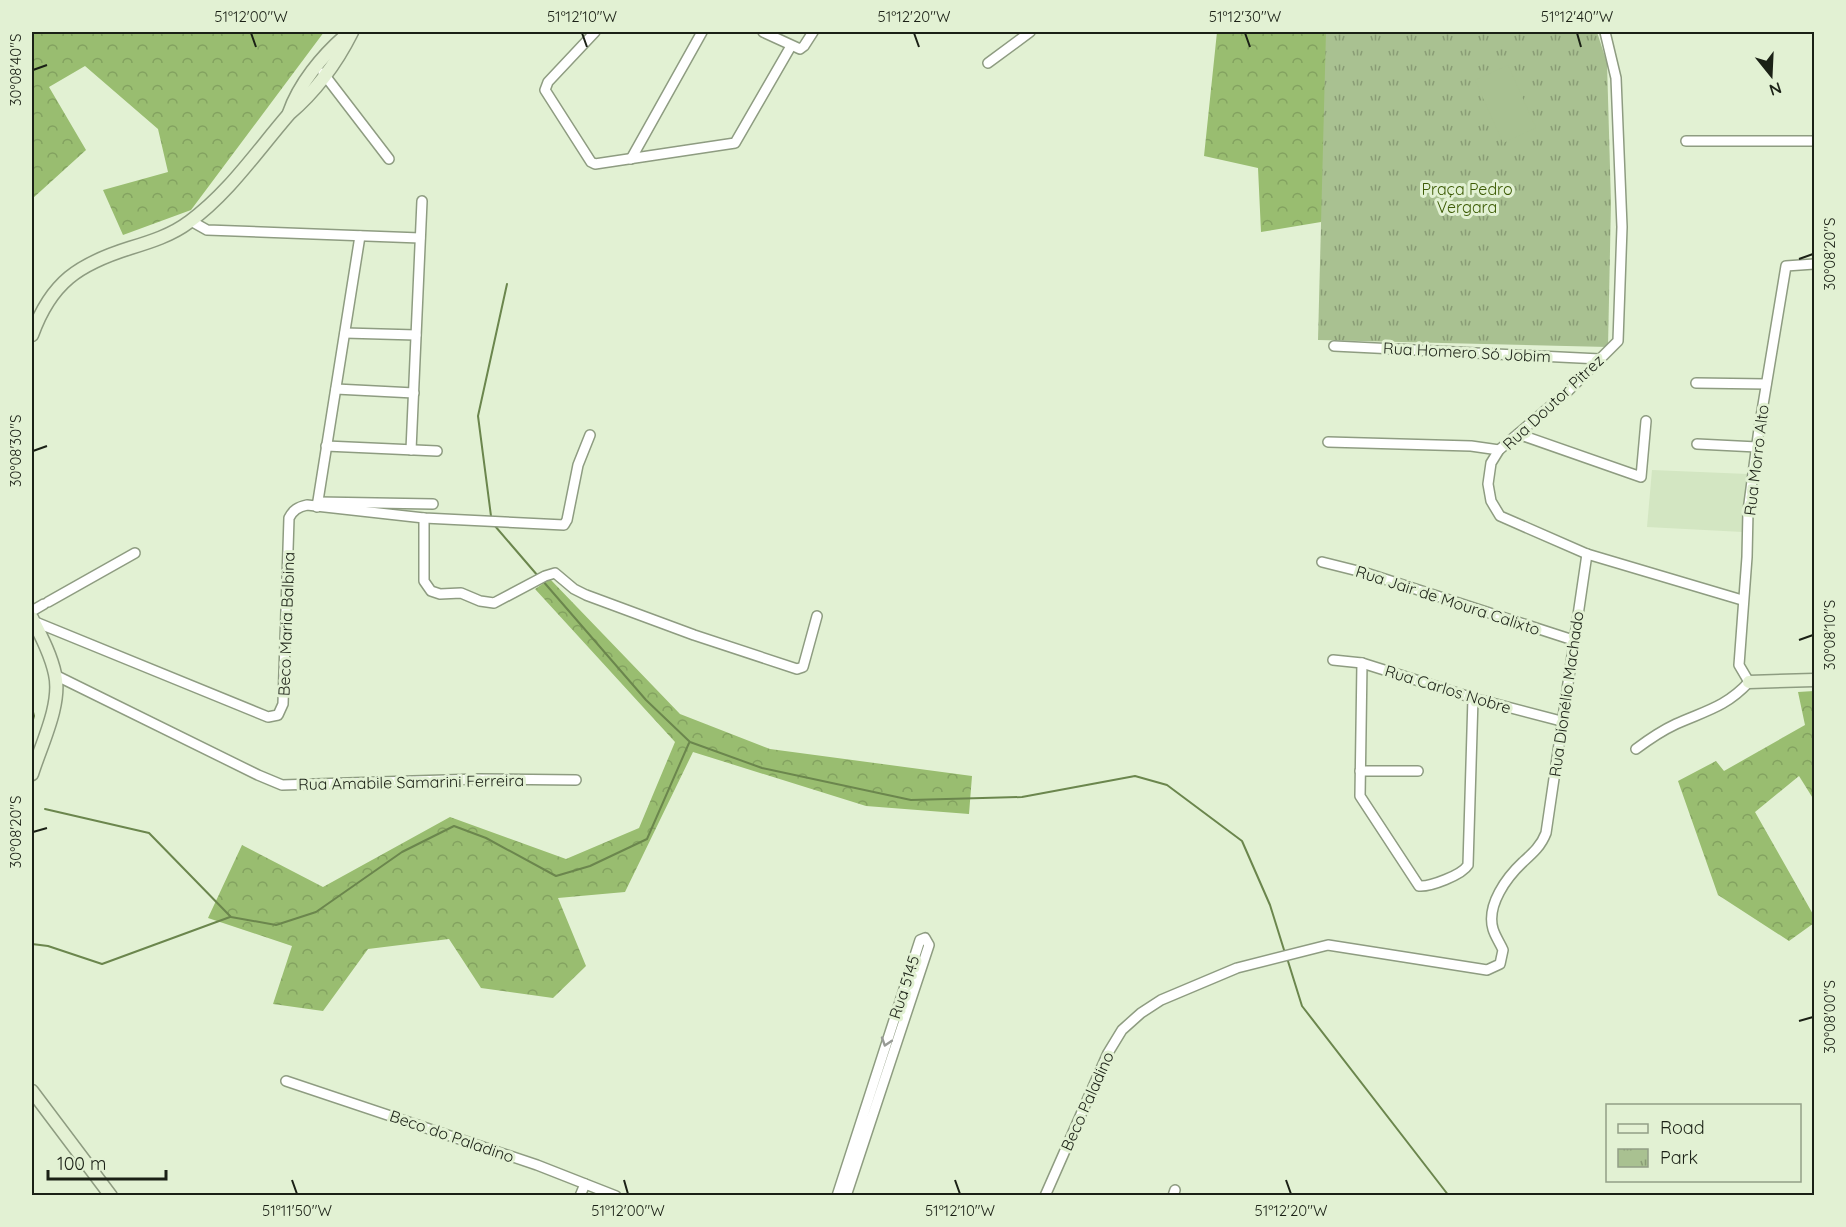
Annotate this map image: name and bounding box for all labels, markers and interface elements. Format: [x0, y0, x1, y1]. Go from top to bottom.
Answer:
text: 51°12'00"W [214, 7, 288, 26]
text: 51°12'10"W [547, 7, 618, 26]
text: 51°12'20"W [878, 7, 951, 26]
text: 51°12'30"W [1209, 7, 1282, 26]
text: 51°12'40"W [1541, 7, 1614, 26]
text: 30°08'40"S [6, 34, 25, 106]
north arrow [1741, 45, 1801, 105]
text: N [1767, 78, 1784, 101]
park label: Praça Pedro Vergara [1421, 179, 1513, 217]
text: 30°08'20"S [1820, 217, 1839, 291]
street label: Rua Homero Só Jobim [1383, 338, 1551, 366]
street label: Rua Doutor Pitrez [1498, 350, 1608, 454]
street label: Rua Morro Alto [1739, 403, 1773, 517]
text: 30°08'30"S [6, 415, 25, 487]
street label: Beco Maria Balbina [273, 552, 299, 696]
street label: Rua Jair de Moura Calixto [1353, 561, 1543, 639]
text: 30°08'10"S [1820, 600, 1839, 670]
street label: Rua Dionélio Machado [1544, 610, 1588, 778]
street label: Rua Carlos Nobre [1382, 660, 1514, 718]
street label: Rua Amabile Samarini Ferreira [298, 770, 524, 794]
text: 30°08'20"S [6, 795, 25, 869]
street label: Rua 5145 [884, 953, 924, 1021]
text: 30°08'00"S [1820, 980, 1839, 1054]
one-way arrow [881, 1036, 894, 1047]
street label: Beco Paladino [1056, 1048, 1118, 1154]
legend [1606, 1104, 1801, 1182]
street label: Beco do Paladino [387, 1105, 517, 1167]
text: Road [1660, 1116, 1705, 1139]
scale bar [48, 1143, 166, 1181]
text: Park [1660, 1146, 1698, 1169]
text: 100 m [57, 1152, 106, 1175]
text: 51°11'50"W [262, 1201, 333, 1220]
text: 51°12'00"W [591, 1201, 665, 1220]
text: 51°12'10"W [925, 1201, 996, 1220]
text: 51°12'20"W [1255, 1201, 1328, 1220]

